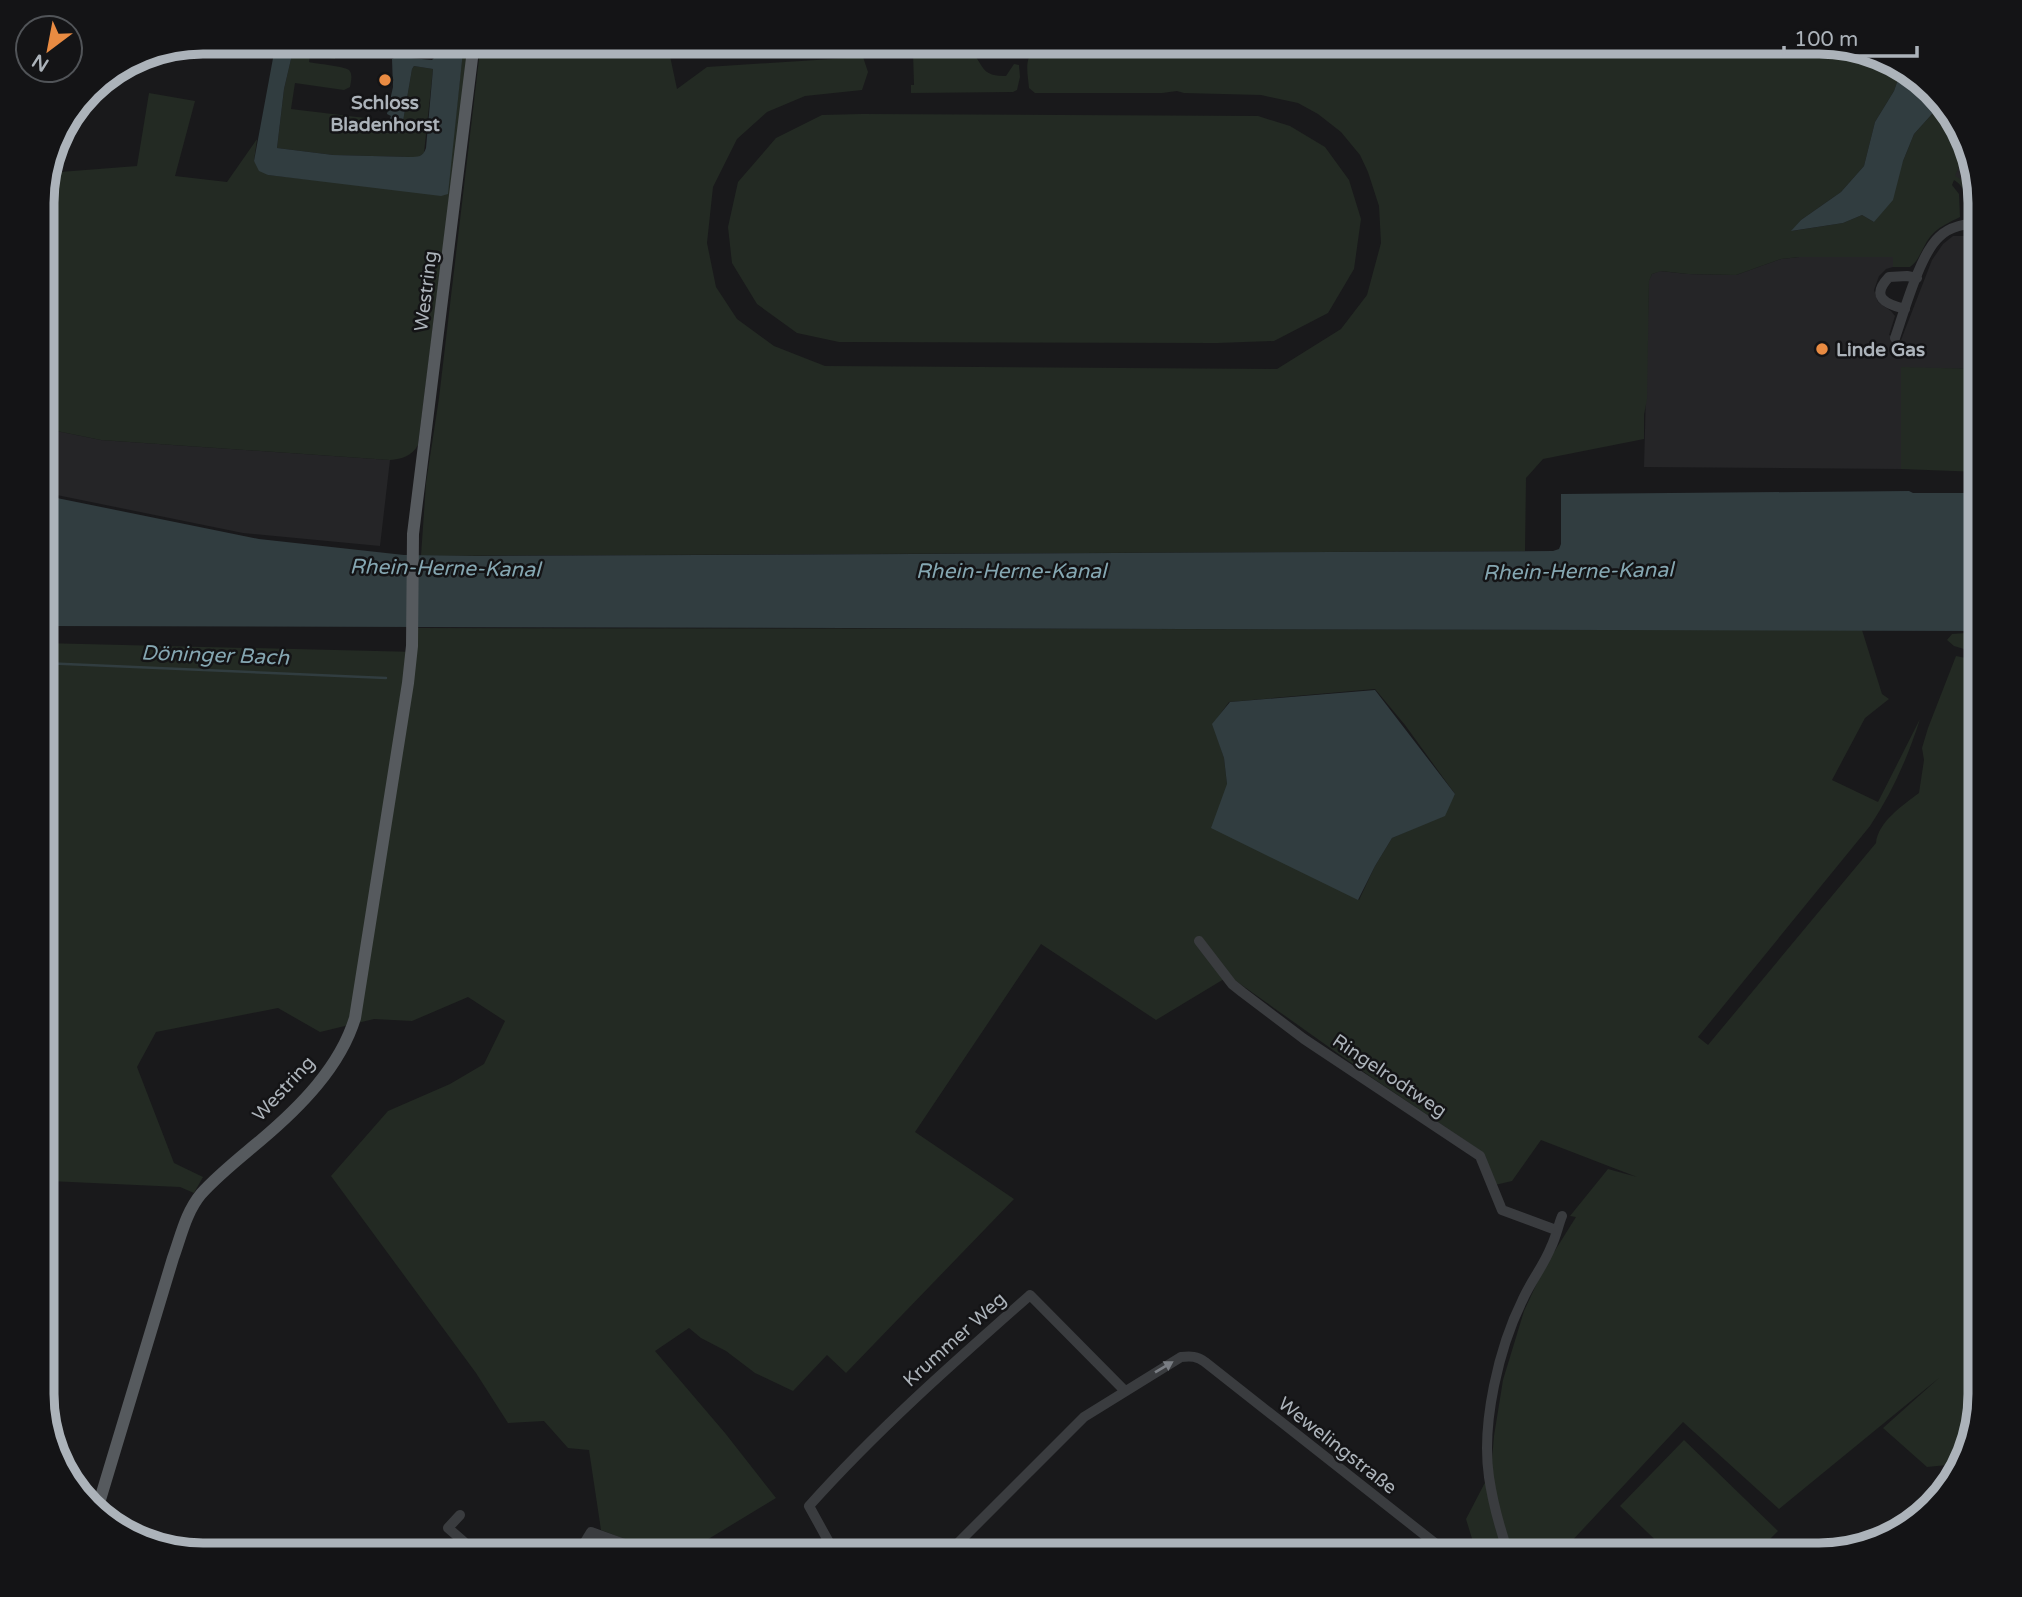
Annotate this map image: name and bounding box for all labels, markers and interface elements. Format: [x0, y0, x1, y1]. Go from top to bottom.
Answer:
north arrow [14, 14, 84, 84]
scale bar [1784, 14, 1917, 58]
text: 100 m [1794, 27, 1858, 52]
text: N [28, 49, 53, 76]
marker: Schloss Bladenhorst [377, 72, 393, 88]
place label: Schloss Bladenhorst [330, 92, 440, 136]
street label: Westring [410, 250, 442, 333]
place label: Linde Gas [1836, 339, 1925, 361]
marker: Linde Gas [1814, 341, 1830, 357]
water label: Rhein-Herne-Kanal [349, 554, 543, 583]
water label: Rhein-Herne-Kanal [1482, 557, 1676, 586]
water label: Rhein-Herne-Kanal [916, 559, 1109, 584]
water label: Döninger Bach [141, 640, 291, 671]
street label: Ringelrodtweg [1328, 1030, 1451, 1122]
street label: Westring [248, 1052, 319, 1126]
street label: Krummer Weg [899, 1288, 1011, 1392]
one-way arrow [1154, 1361, 1173, 1373]
street label: Wewelingstraße [1274, 1393, 1401, 1499]

